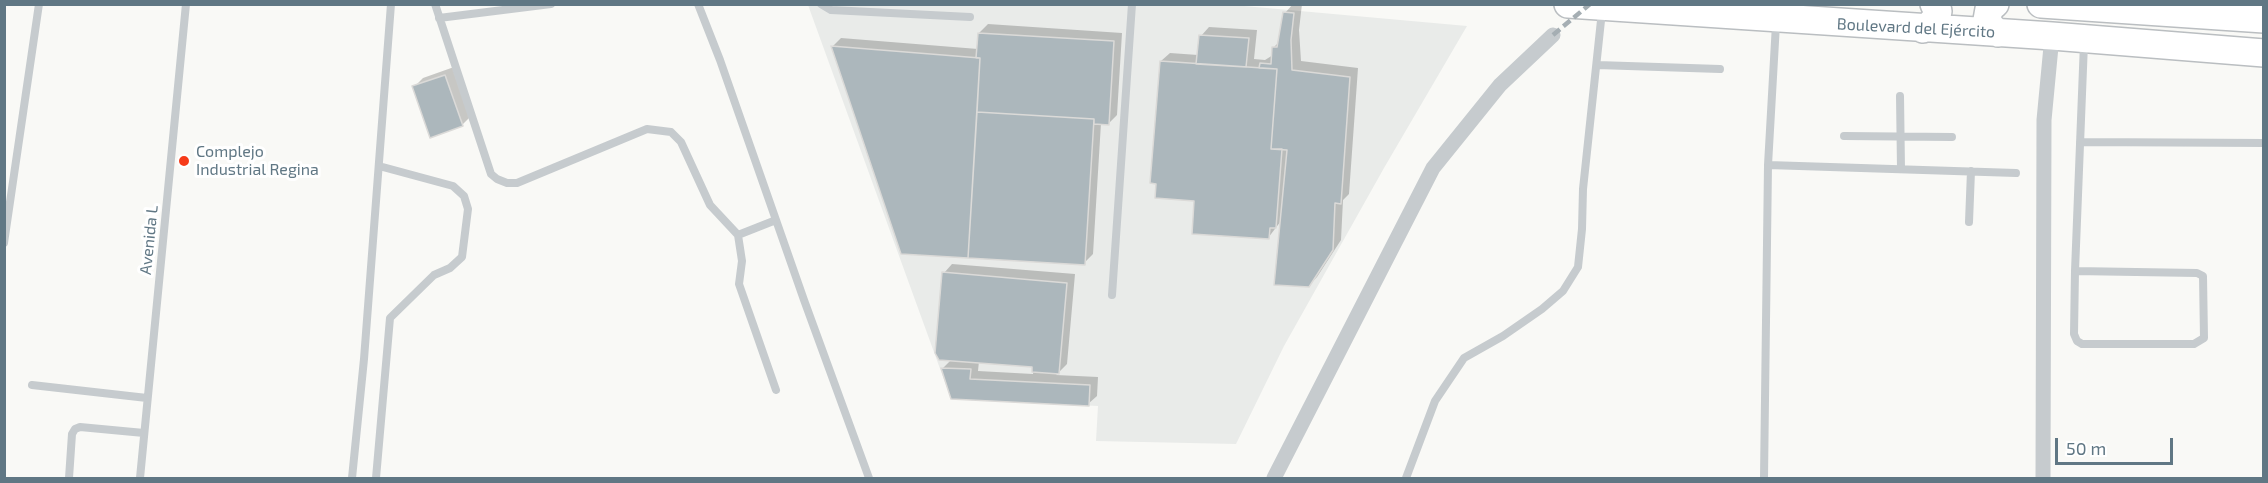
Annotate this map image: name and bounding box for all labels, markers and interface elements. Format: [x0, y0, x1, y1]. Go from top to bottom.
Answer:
street label: Boulevard del Ejército [1836, 14, 1996, 42]
place label: Complejo Industrial Regina [196, 142, 319, 180]
marker: Complejo Industrial Regina [177, 154, 191, 168]
street label: Avenida L [136, 204, 162, 276]
scale bar [2058, 426, 2176, 464]
text: 50 m [2066, 437, 2106, 459]

